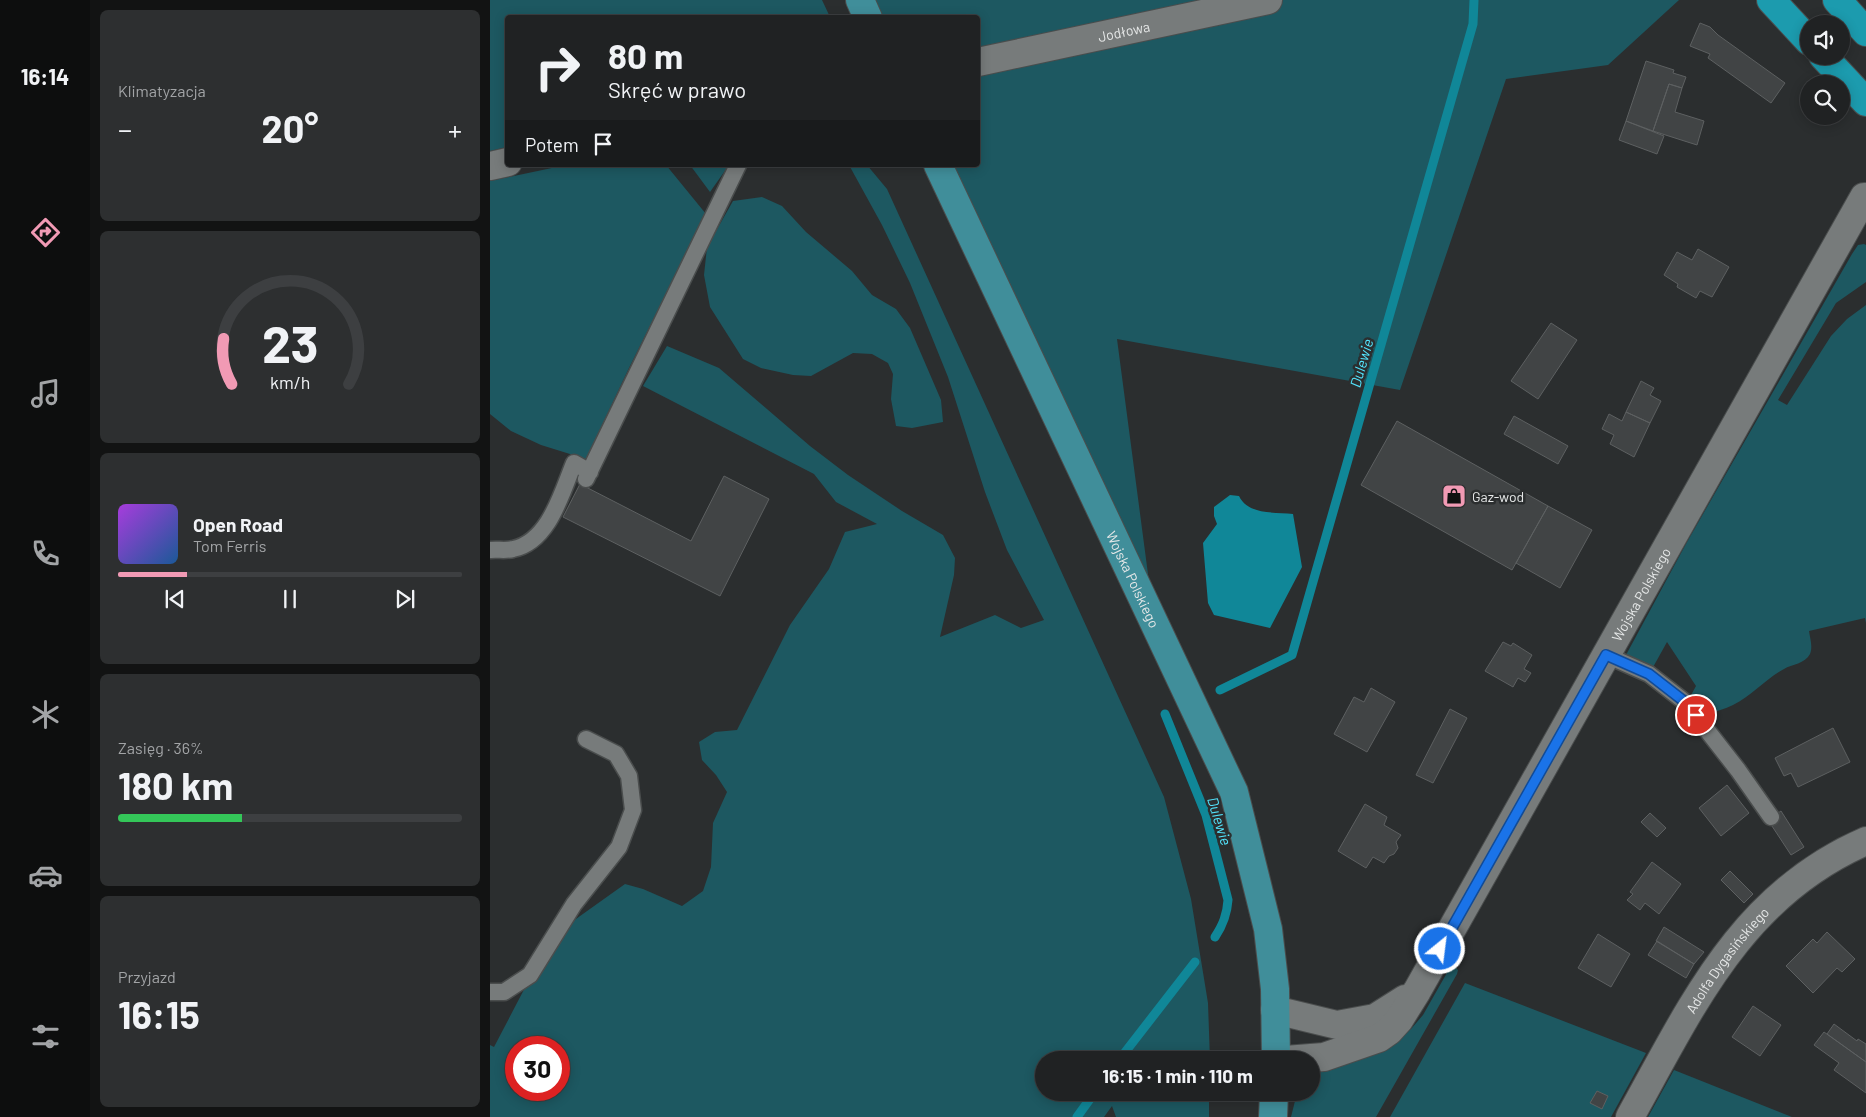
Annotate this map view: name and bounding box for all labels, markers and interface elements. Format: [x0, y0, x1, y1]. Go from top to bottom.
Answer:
map controls [1800, 15, 1850, 125]
button: sound [1800, 15, 1850, 65]
street label: Jodłowa [1096, 17, 1151, 45]
text: 80 m [608, 34, 683, 76]
icon: right [525, 35, 590, 100]
text: 16:14 [21, 63, 69, 89]
button: search [1800, 75, 1850, 125]
text: Skręć w prawo [608, 76, 746, 102]
text: Klimatyzacja [118, 81, 206, 100]
text: 20° [261, 105, 319, 151]
text: − [118, 112, 132, 146]
text: + [448, 112, 462, 146]
icon: arrive [589, 130, 617, 158]
text: Potem [525, 133, 579, 156]
icon: directions [28, 215, 63, 250]
text: 23 [262, 311, 318, 373]
water label: Dulewie [1346, 337, 1377, 389]
text: km/h [270, 371, 310, 393]
icon: music [28, 376, 63, 411]
shop icon: Gaz-wod [1441, 483, 1467, 509]
place label: Gaz-wod [1472, 488, 1524, 505]
text: Open Road [193, 513, 283, 536]
street label: Wojska Polskiego [1103, 528, 1164, 630]
icon: phone [28, 536, 63, 571]
text: Tom Ferris [193, 536, 267, 555]
street label: Wojska Polskiego [1607, 544, 1674, 644]
icon: previous [161, 585, 189, 613]
icon: pause [276, 585, 304, 613]
icon: next [391, 585, 419, 613]
pin [1675, 694, 1717, 736]
icon: climate [28, 697, 63, 732]
icon: arrive [1682, 701, 1710, 729]
text: Zasięg · 36% [118, 738, 204, 757]
text: 180 km [118, 762, 233, 808]
water label: Dulewie [1204, 795, 1236, 847]
icon: car [28, 858, 63, 893]
street label: Adolfa Dygasińskiego [1682, 903, 1772, 1016]
position arrow [1413, 922, 1465, 974]
text: Przyjazd [118, 967, 176, 986]
text: 16:15 [118, 991, 200, 1037]
icon: filters [28, 1019, 63, 1054]
speed limit sign: 30 [505, 1036, 570, 1101]
text: 16:15 · 1 min · 110 m [1102, 1064, 1253, 1087]

